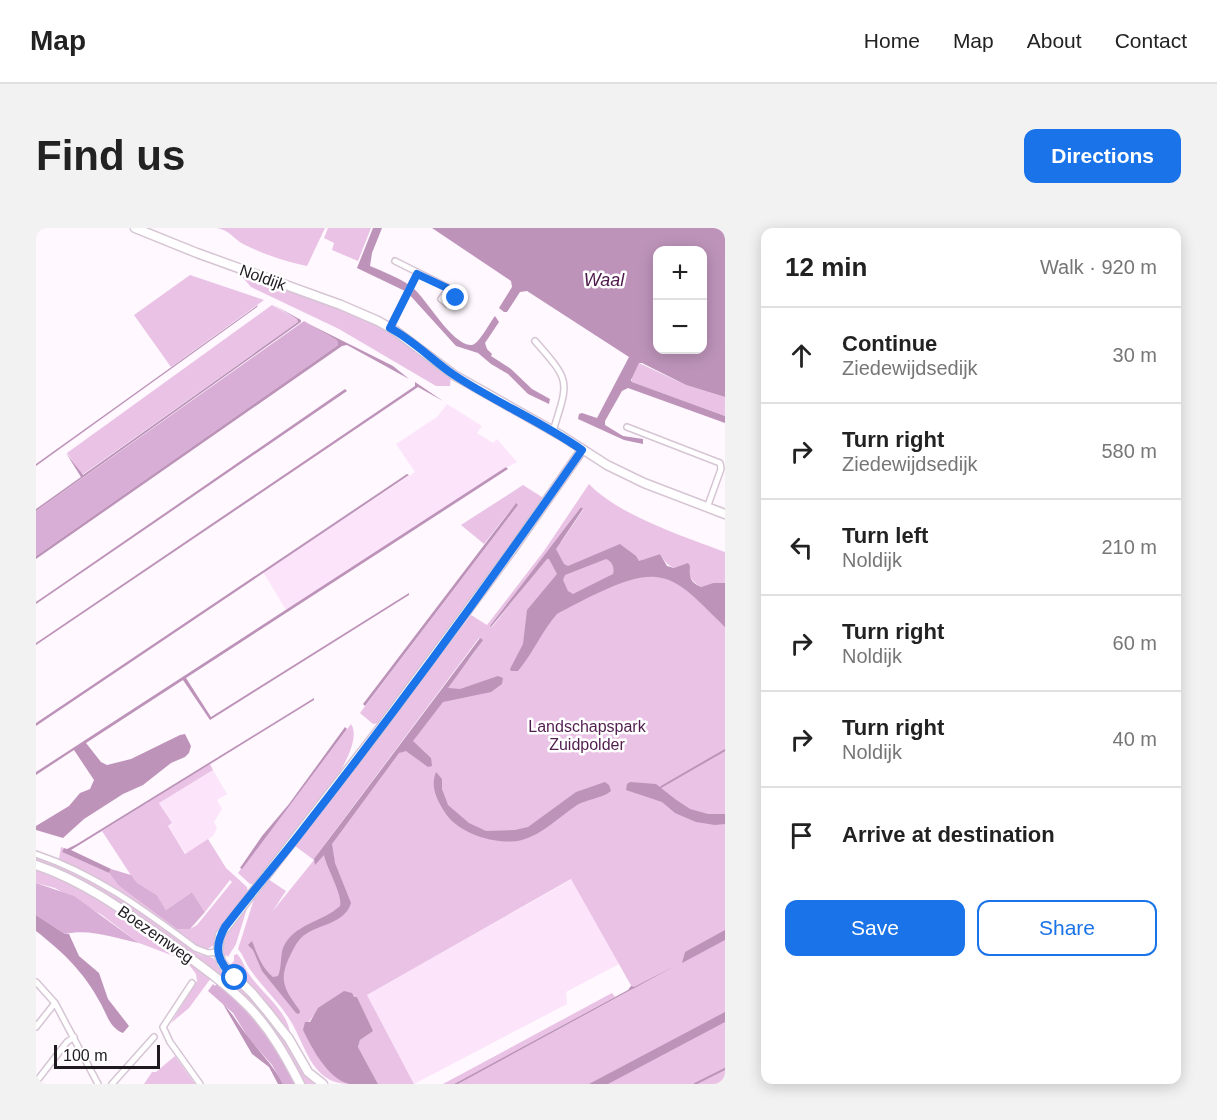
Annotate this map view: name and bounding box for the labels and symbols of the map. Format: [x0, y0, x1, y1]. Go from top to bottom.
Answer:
street label: Noldijk [237, 261, 289, 294]
water label: Waal [584, 270, 625, 290]
route end [442, 284, 468, 310]
park label: Landschapspark Zuidpolder [528, 718, 647, 753]
street label: Boezemweg [115, 902, 197, 967]
route start [221, 964, 247, 990]
scale bar [54, 1042, 160, 1070]

